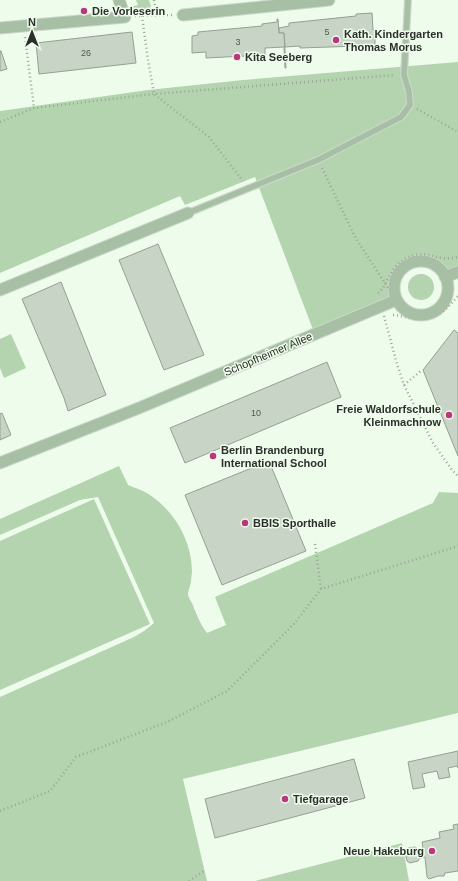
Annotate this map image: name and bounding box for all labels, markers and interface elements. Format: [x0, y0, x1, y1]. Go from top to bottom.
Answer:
place label: Die Vorleserin [92, 5, 165, 17]
marker: Die Vorleserin [79, 6, 89, 16]
north arrow [12, 12, 52, 52]
text: N [28, 16, 36, 28]
house number: 5 [324, 27, 330, 37]
place label: Kath. Kindergarten Thomas Morus [344, 28, 443, 53]
marker: Kath. Kindergarten Thomas Morus [331, 35, 341, 45]
house number: 3 [235, 37, 241, 47]
house number: 26 [81, 48, 91, 58]
place label: Kita Seeberg [245, 51, 312, 63]
marker: Kita Seeberg [232, 52, 242, 62]
street label: Schopfheimer Allee [222, 330, 314, 378]
place label: Freie Waldorfschule Kleinmachnow [336, 403, 441, 428]
house number: 10 [251, 408, 261, 418]
marker: Freie Waldorfschule Kleinmachnow [444, 410, 454, 420]
place label: Berlin Brandenburg International School [221, 444, 327, 469]
marker: Berlin Brandenburg International School [208, 451, 218, 461]
place label: BBIS Sporthalle [253, 517, 336, 529]
marker: BBIS Sporthalle [240, 518, 250, 528]
place label: Tiefgarage [293, 793, 348, 805]
marker: Tiefgarage [280, 794, 290, 804]
place label: Neue Hakeburg [343, 845, 424, 857]
marker: Neue Hakeburg [427, 846, 437, 856]

